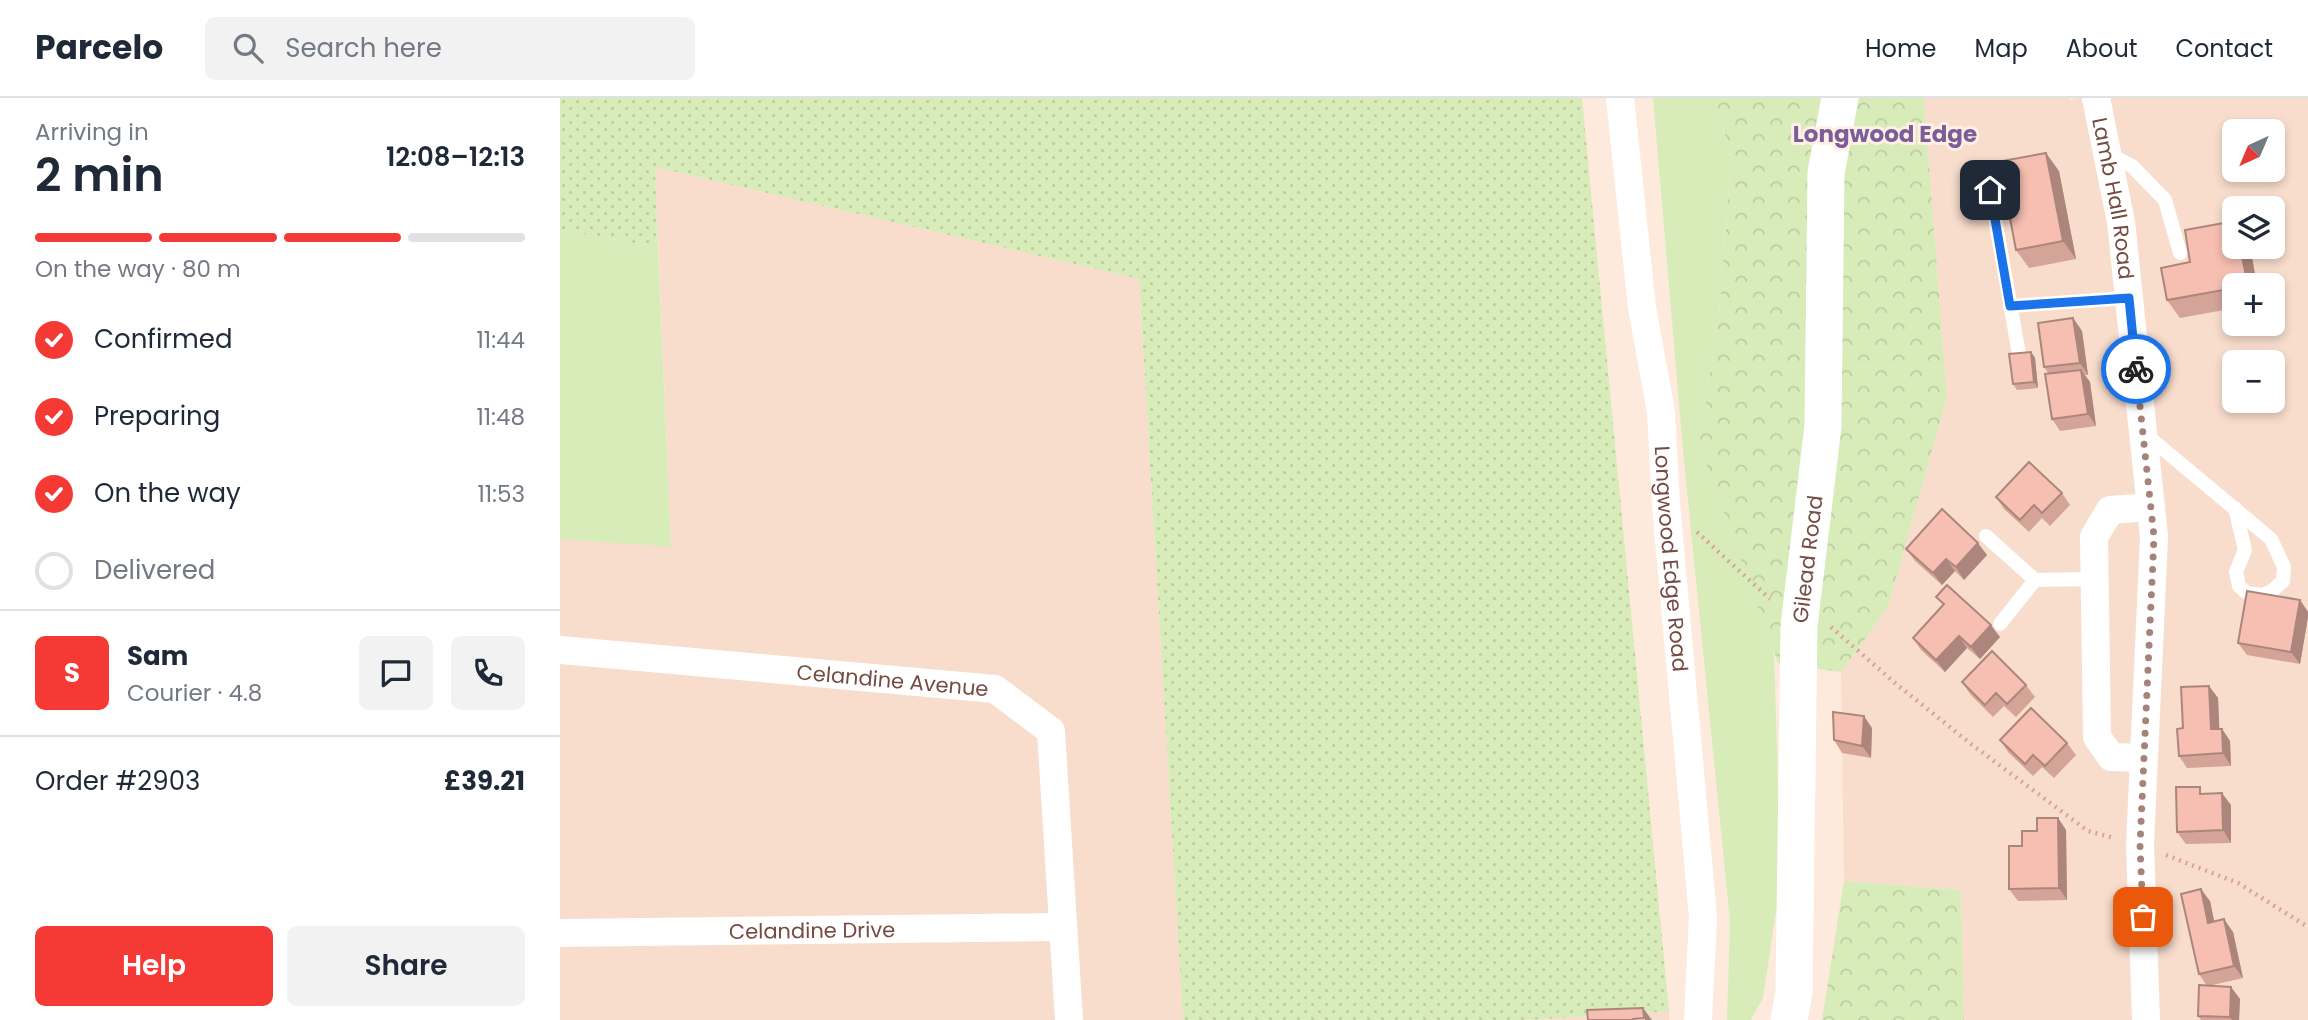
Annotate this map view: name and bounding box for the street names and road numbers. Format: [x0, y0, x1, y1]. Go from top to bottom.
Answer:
street label: Lamb Hall Road [2086, 115, 2141, 281]
street label: Longwood Edge Road [1648, 445, 1695, 673]
street label: Gilead Road [1785, 494, 1829, 624]
street label: Celandine Avenue [796, 657, 990, 703]
street label: Celandine Drive [729, 915, 895, 945]

